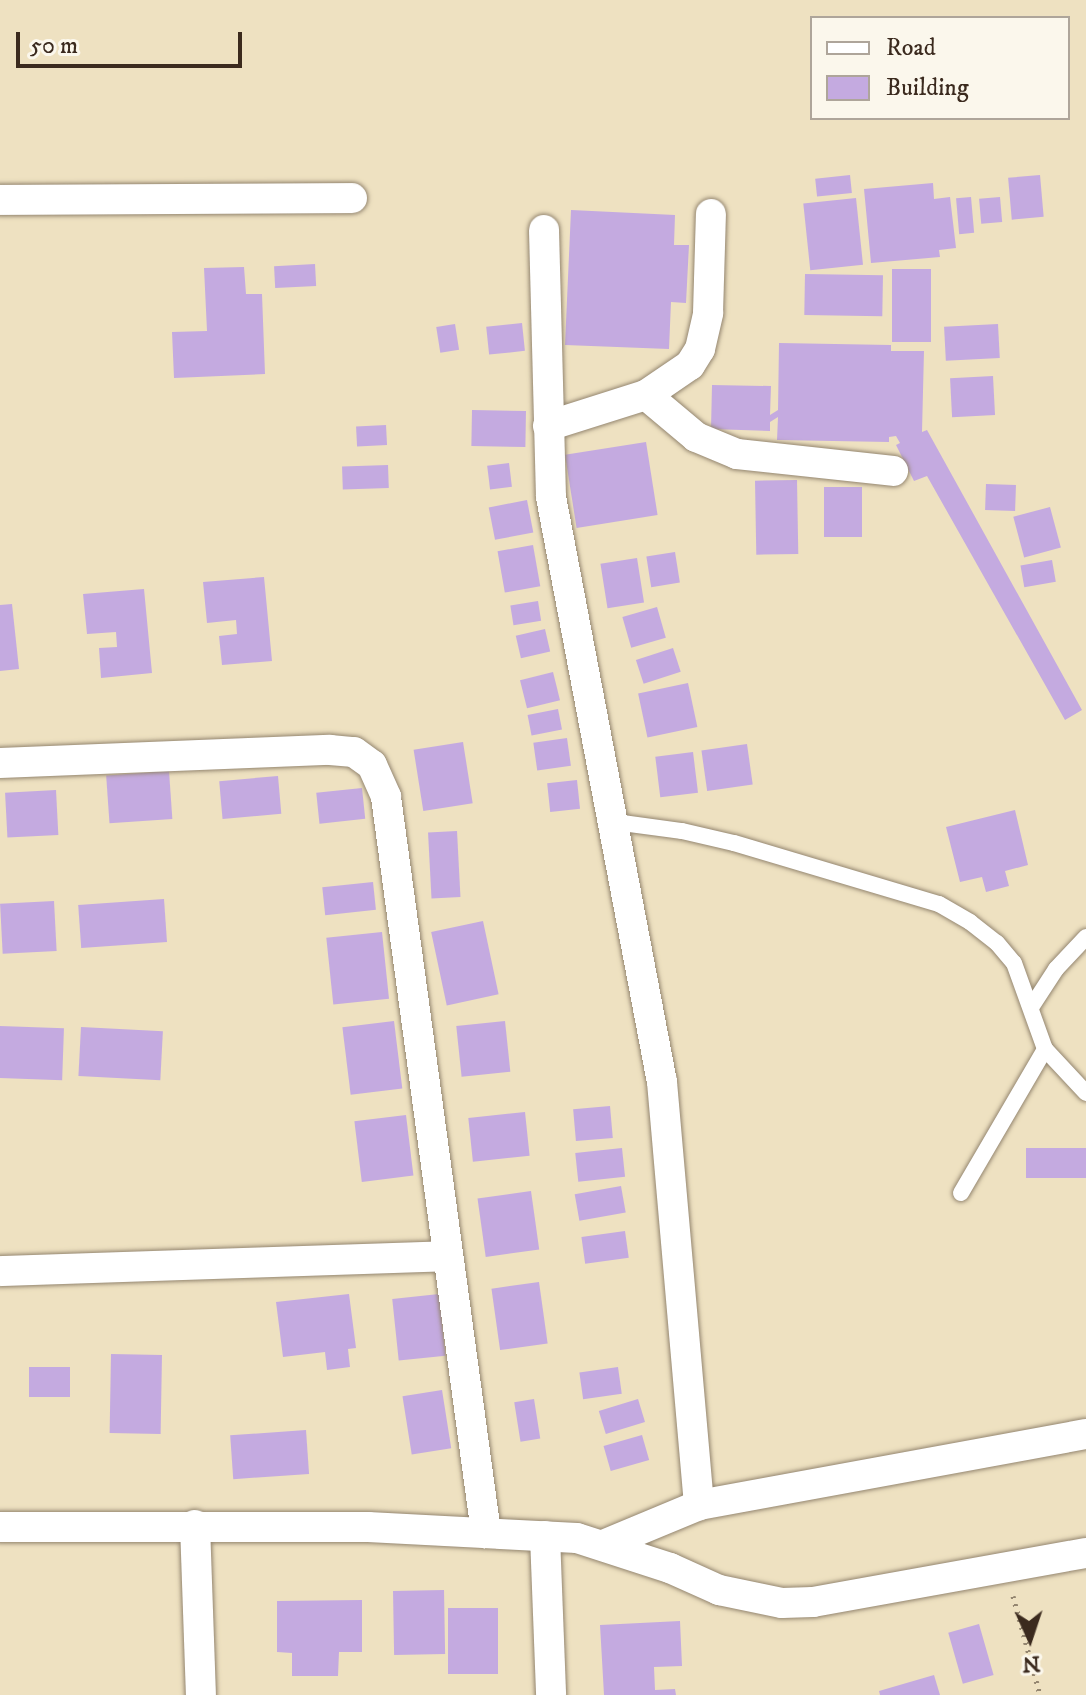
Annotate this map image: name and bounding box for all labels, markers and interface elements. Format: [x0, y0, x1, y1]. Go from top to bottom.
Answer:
scale bar [20, 16, 246, 66]
legend [810, 16, 1070, 120]
text: 50 m [30, 31, 78, 61]
text: Road [886, 33, 936, 63]
text: Building [886, 73, 969, 103]
north arrow [990, 1599, 1070, 1679]
text: N [1022, 1650, 1041, 1677]

